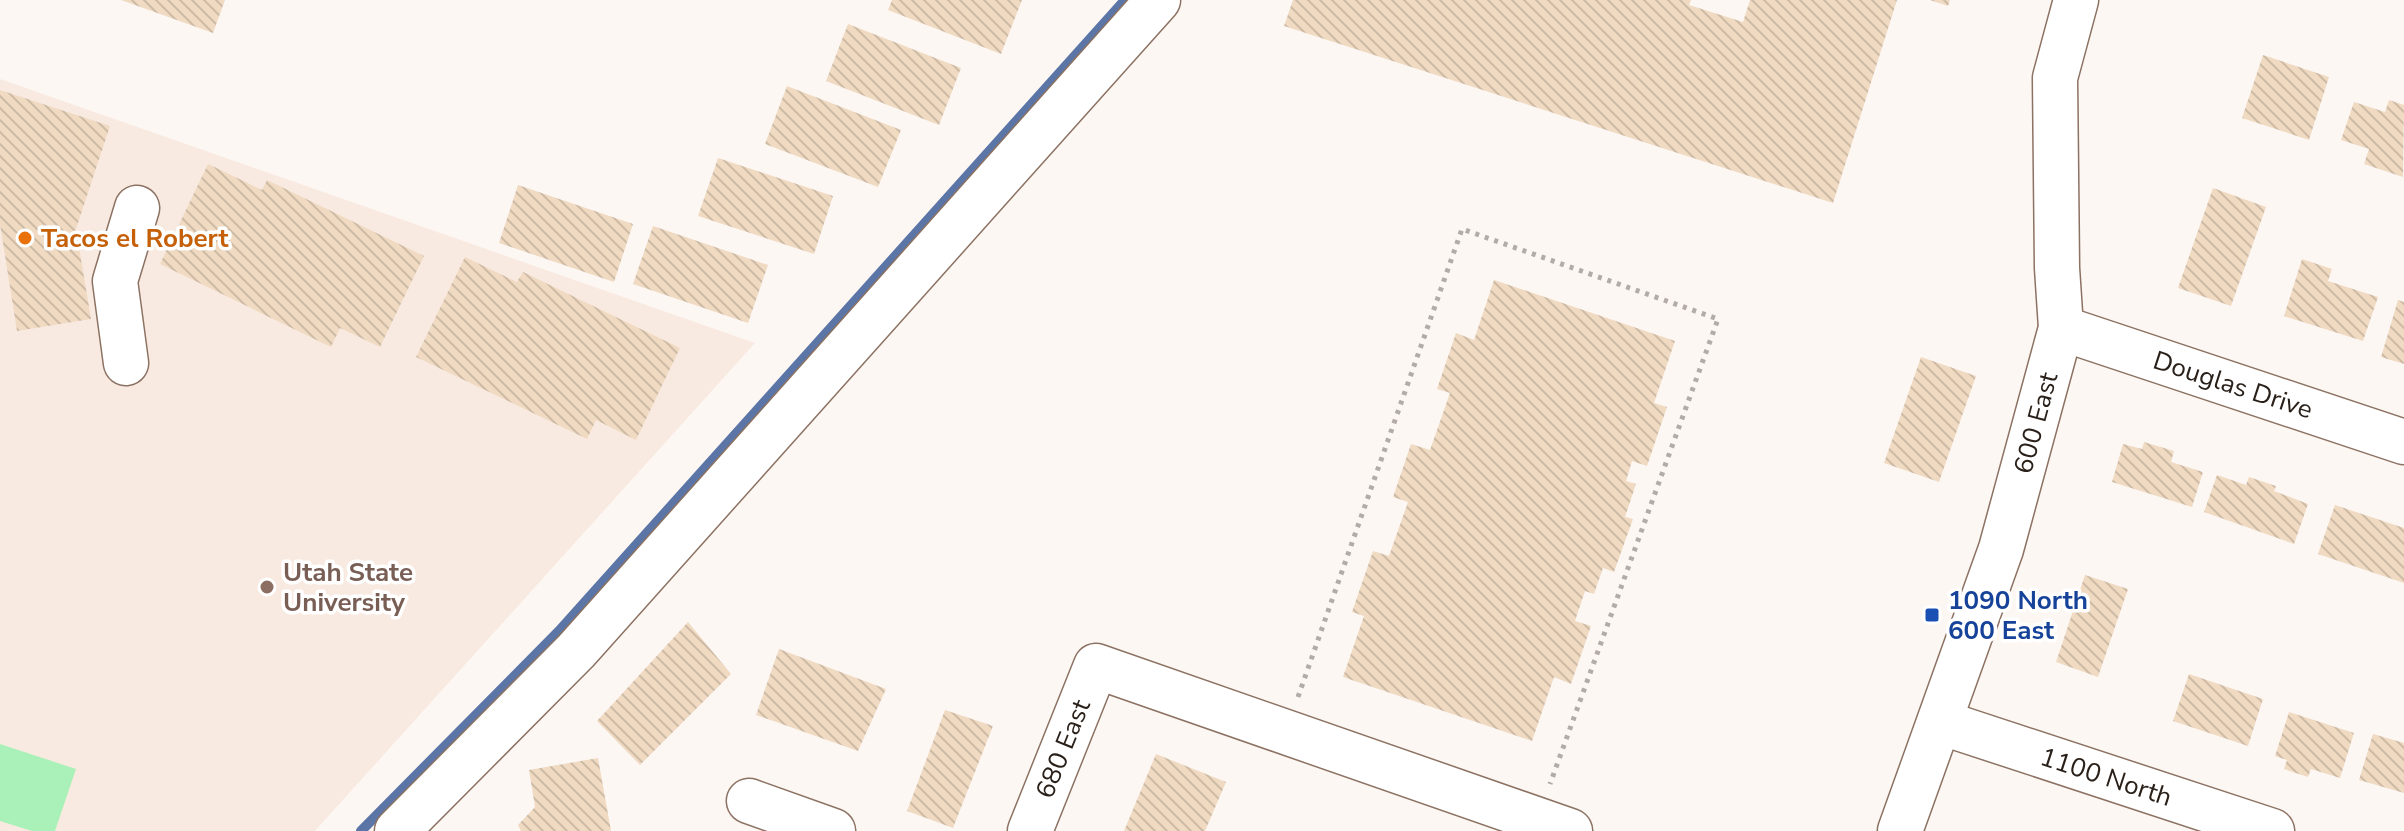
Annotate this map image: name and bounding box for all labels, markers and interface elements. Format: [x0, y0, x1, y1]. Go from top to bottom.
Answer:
place label: Tacos el Robert [41, 221, 230, 256]
marker: Tacos el Robert [16, 229, 34, 247]
street label: Douglas Drive [2149, 343, 2317, 427]
street label: 600 East [2006, 368, 2067, 478]
place label: Utah State University [283, 555, 413, 620]
marker: Utah State University [258, 578, 276, 596]
place label: 1090 North 600 East [1948, 583, 2088, 648]
marker: 1090 North 600 East [1923, 606, 1941, 624]
street label: 680 East [1027, 694, 1099, 804]
street label: 1100 North [2036, 739, 2176, 815]

